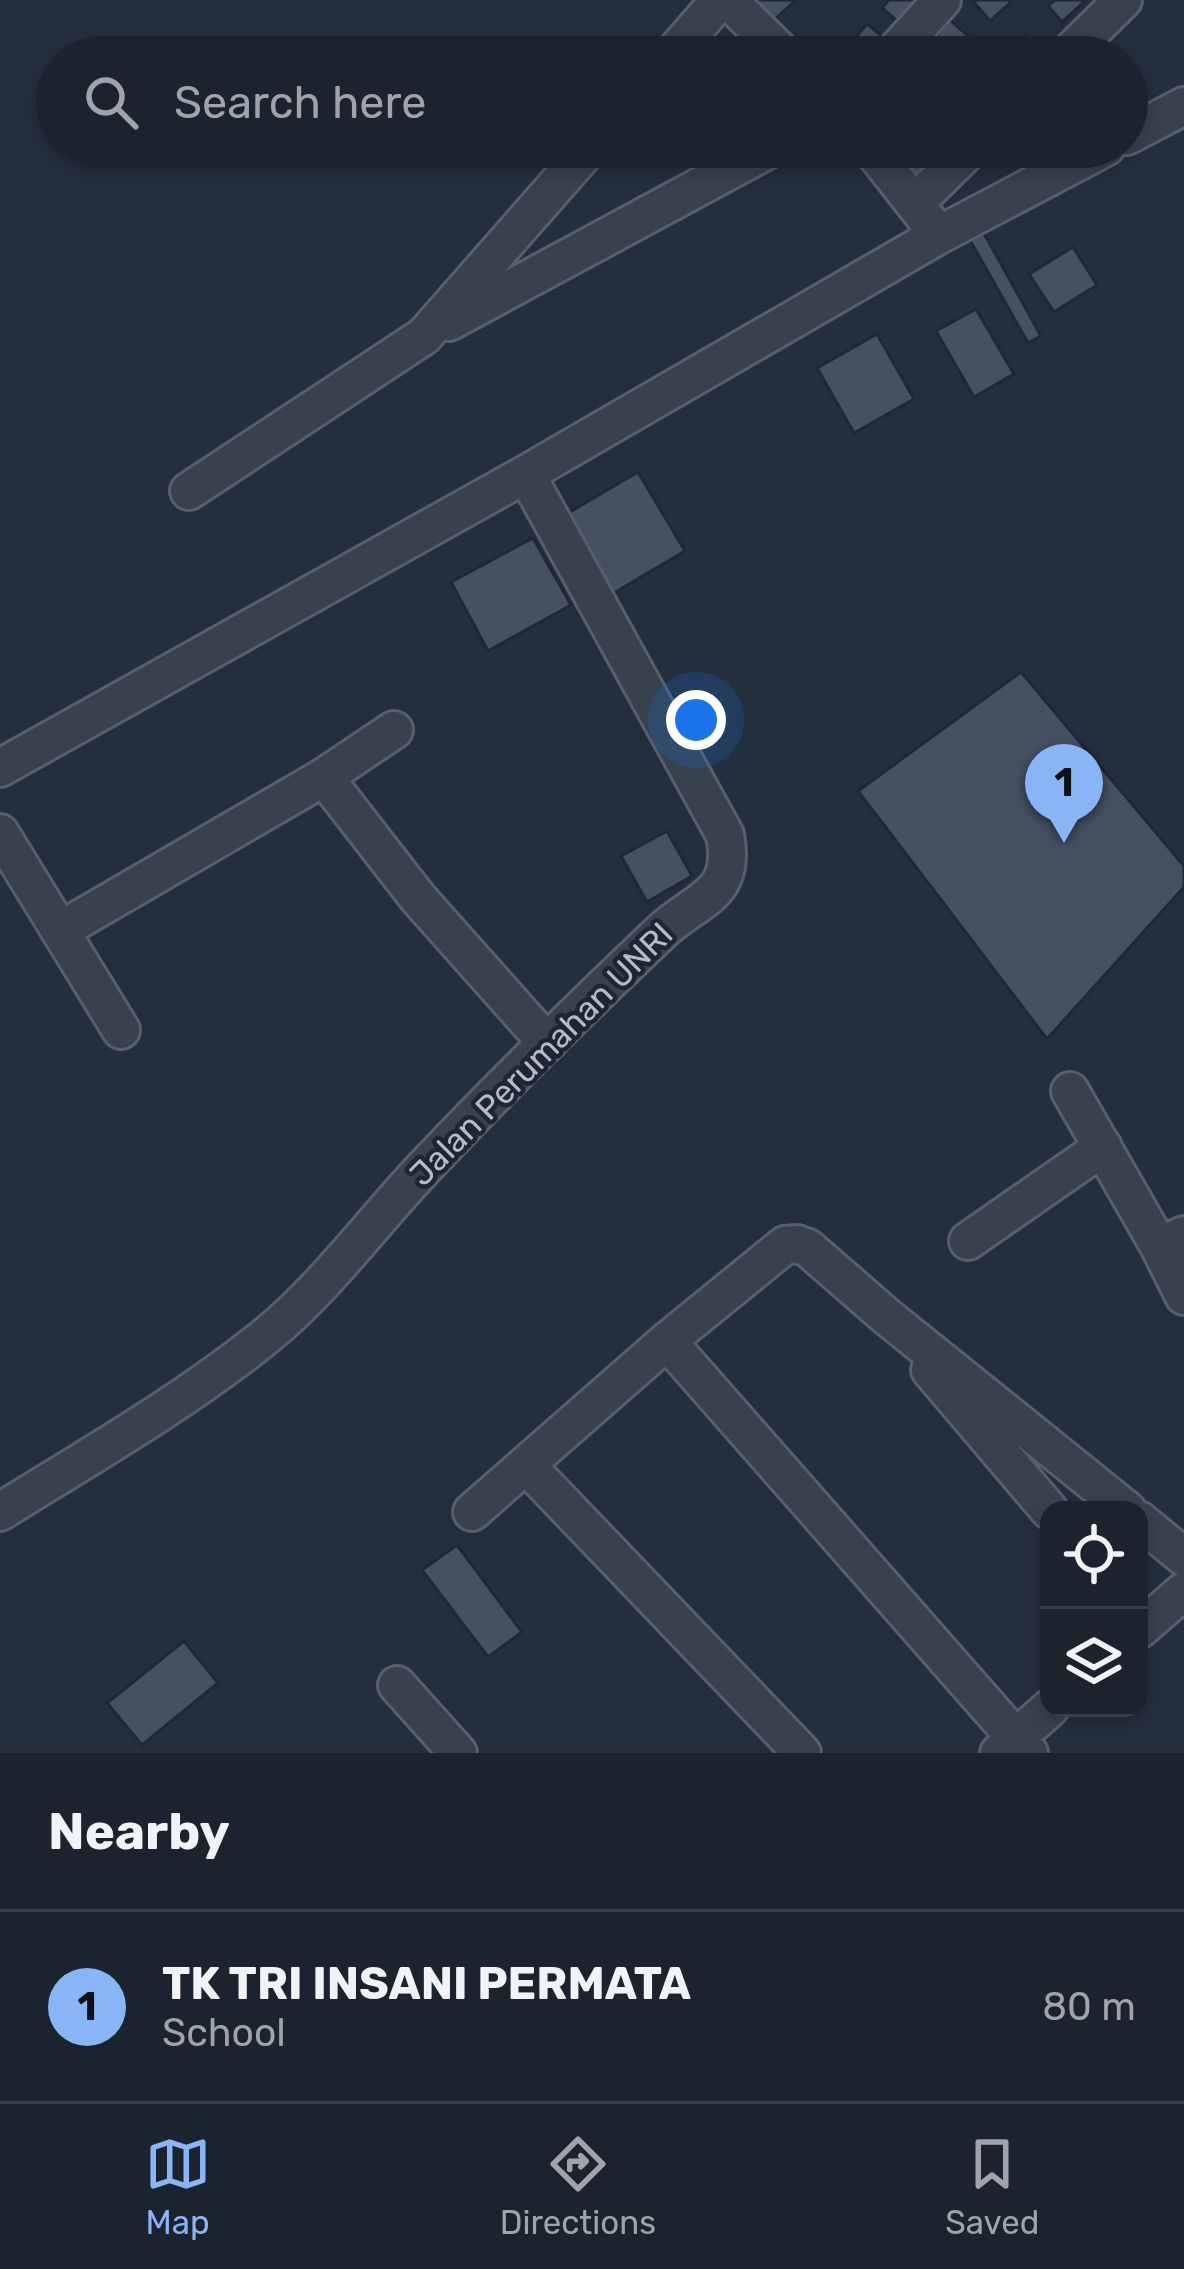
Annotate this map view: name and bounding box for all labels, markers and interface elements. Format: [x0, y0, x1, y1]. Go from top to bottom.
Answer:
search box [36, 36, 1148, 168]
icon: search [78, 69, 144, 135]
text: Search here [174, 76, 426, 129]
your location [666, 690, 726, 750]
pin: 1 [1025, 744, 1103, 843]
street label: Jalan Perumahan UNRI [401, 914, 681, 1194]
map controls [1040, 1501, 1148, 1717]
button: locate [1040, 1501, 1148, 1609]
button: layers [1040, 1609, 1148, 1717]
text: Nearby [48, 1801, 230, 1862]
text: TK TRI INSANI PERMATA [162, 1957, 691, 2010]
text: 1 [77, 1984, 97, 2030]
text: 80 m [1042, 1984, 1136, 2030]
text: School [162, 2010, 286, 2056]
tab: Map [145, 2131, 211, 2242]
tab: Directions [500, 2131, 656, 2242]
tab: Saved [945, 2131, 1039, 2242]

